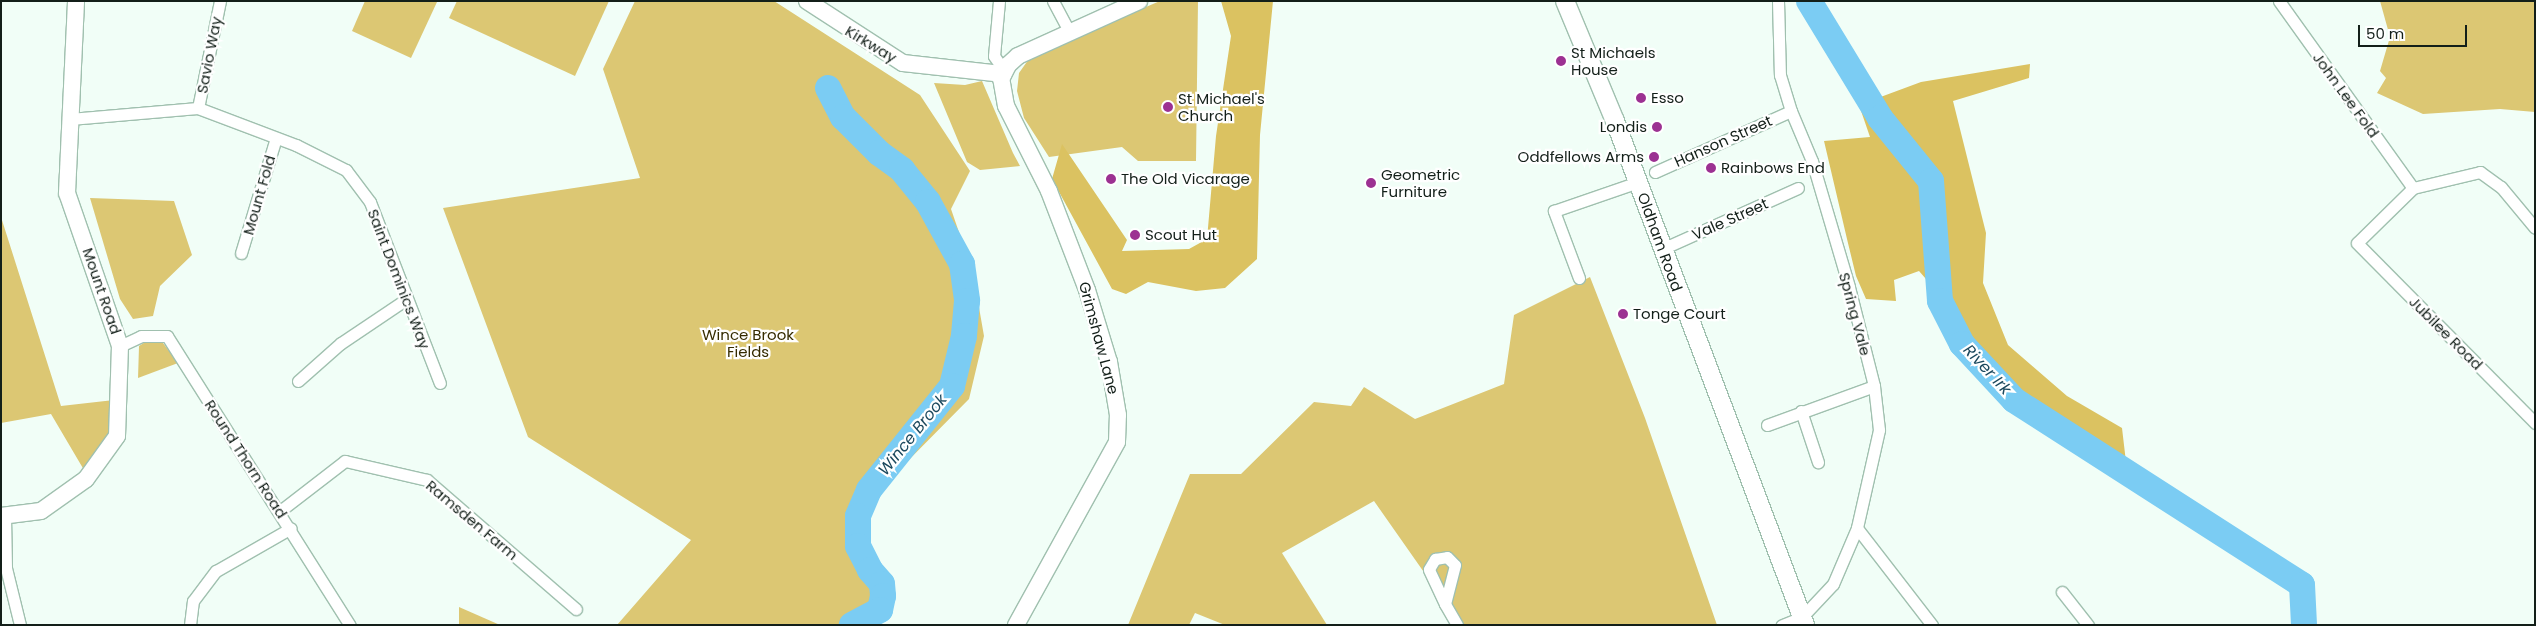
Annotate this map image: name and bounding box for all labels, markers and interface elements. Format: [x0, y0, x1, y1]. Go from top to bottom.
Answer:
street label: Savio Way [193, 15, 225, 95]
scale bar [2361, 15, 2470, 47]
street label: Kirkway [842, 22, 900, 66]
text: 50 m [2366, 23, 2404, 44]
place label: St Michaels House [1571, 43, 1656, 78]
street label: John Lee Fold [2309, 49, 2383, 141]
marker: St Michaels House [1555, 55, 1567, 67]
place label: St Michael's Church [1178, 89, 1265, 124]
place label: Esso [1651, 89, 1684, 107]
marker: Esso [1635, 92, 1647, 104]
marker: St Michael's Church [1162, 101, 1174, 113]
street label: Hanson Street [1671, 111, 1775, 171]
place label: Londis [1600, 118, 1647, 136]
marker: Londis [1651, 121, 1663, 133]
place label: Oddfellows Arms [1518, 148, 1644, 166]
marker: Oddfellows Arms [1648, 151, 1660, 163]
street label: Mount Fold [239, 153, 279, 237]
place label: Rainbows End [1721, 159, 1825, 177]
marker: Rainbows End [1705, 162, 1717, 174]
place label: Geometric Furniture [1381, 165, 1460, 200]
place label: The Old Vicarage [1121, 170, 1250, 188]
marker: The Old Vicarage [1105, 173, 1117, 185]
marker: Geometric Furniture [1365, 177, 1377, 189]
street label: Oldham Road [1634, 190, 1686, 294]
street label: Vale Street [1689, 194, 1771, 244]
street label: Saint Dominics Way [364, 206, 434, 352]
place label: Scout Hut [1145, 226, 1217, 244]
marker: Scout Hut [1129, 229, 1141, 241]
street label: Mount Road [79, 245, 125, 337]
street label: Spring Vale [1835, 271, 1875, 357]
street label: Grimshaw Lane [1075, 280, 1123, 396]
street label: Jubilee Road [2405, 292, 2487, 374]
place label: Tonge Court [1633, 305, 1726, 323]
marker: Tonge Court [1617, 308, 1629, 320]
park label: Wince Brook Fields [702, 325, 794, 360]
water label: River Irk [1959, 341, 2015, 399]
water label: Wince Brook [874, 391, 952, 479]
street label: Round Thorn Road [201, 396, 291, 522]
street label: Ramsden Farm [422, 476, 522, 564]

